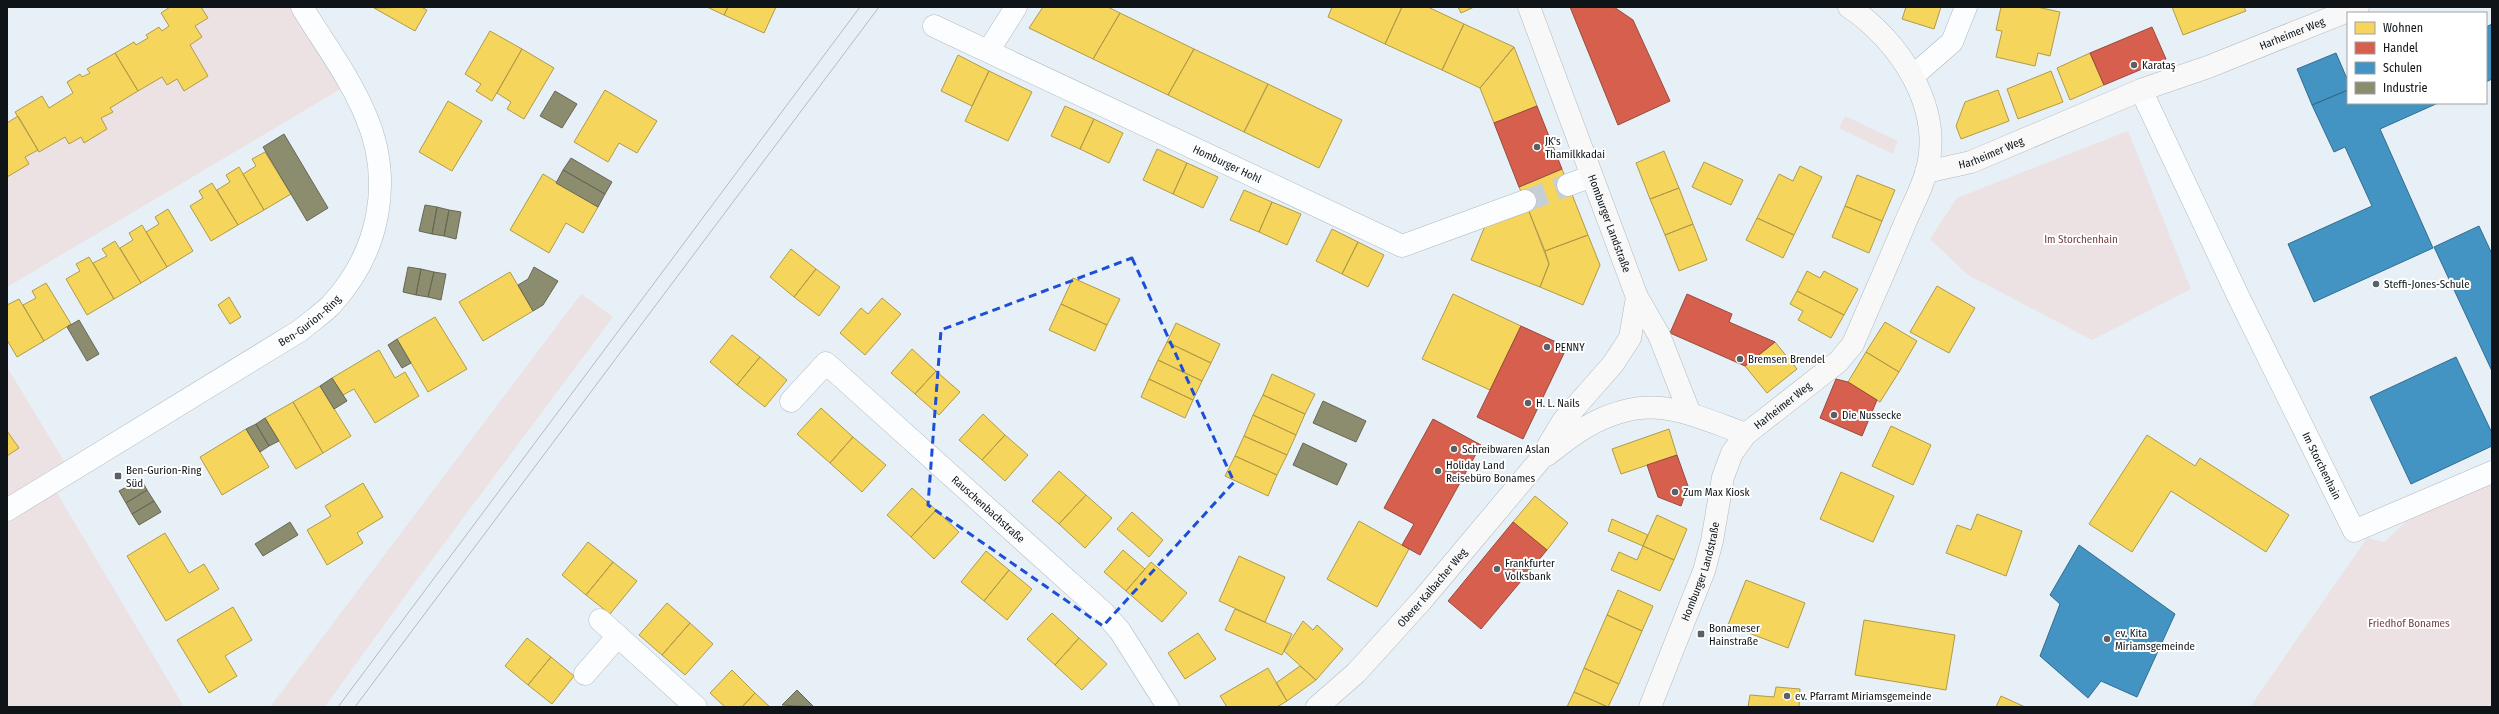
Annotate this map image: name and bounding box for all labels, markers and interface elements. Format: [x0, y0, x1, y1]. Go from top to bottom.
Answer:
legend [2347, 12, 2487, 104]
street label: Harheimer Weg [2258, 14, 2327, 52]
text: Wohnen [2383, 21, 2423, 35]
text: Handel [2383, 41, 2418, 55]
place label: Karataş [2142, 59, 2176, 72]
marker: Karataş [2129, 60, 2139, 70]
text: Schulen [2383, 61, 2422, 75]
text: Industrie [2383, 81, 2427, 95]
street label: Harheimer Weg [1957, 134, 2026, 171]
place label: JK's Thamilkkadai [1545, 135, 1605, 161]
street label: Homburger Hohl [1191, 142, 1264, 186]
marker: JK's Thamilkkadai [1532, 142, 1542, 152]
street label: Homburger Landstraße [1585, 173, 1634, 274]
park label: Im Storchenhain [2044, 233, 2118, 246]
place label: Steffi-Jones-Schule [2384, 278, 2470, 291]
marker: Steffi-Jones-Schule [2371, 279, 2381, 289]
street label: Ben-Gurion-Ring [276, 292, 344, 349]
place label: PENNY [1555, 341, 1585, 354]
marker: PENNY [1542, 342, 1552, 352]
place label: Bremsen Brendel [1748, 353, 1825, 366]
marker: Bremsen Brendel [1735, 354, 1745, 364]
street label: Harheimer Weg [1751, 378, 1814, 432]
place label: H. L. Nails [1536, 397, 1580, 410]
marker: H. L. Nails [1523, 398, 1533, 408]
place label: Die Nussecke [1842, 409, 1902, 422]
marker: Die Nussecke [1829, 410, 1839, 420]
street label: Im Storchenhain [2300, 430, 2344, 502]
place label: Schreibwaren Aslan [1462, 443, 1550, 456]
marker: Schreibwaren Aslan [1449, 444, 1459, 454]
place label: Holiday Land Reisebüro Bonames [1446, 459, 1536, 485]
place label: Ben-Gurion-Ring Süd [126, 464, 202, 490]
marker: Holiday Land Reisebüro Bonames [1433, 466, 1443, 476]
marker: Ben-Gurion-Ring Süd [113, 471, 123, 481]
street label: Rauschenbachstraße [949, 473, 1028, 545]
place label: Zum Max Kiosk [1683, 486, 1750, 499]
marker: Zum Max Kiosk [1670, 487, 1680, 497]
street label: Homburger Landstraße [1678, 521, 1722, 623]
street label: Oberer Kalbacher Weg [1394, 545, 1470, 630]
place label: Frankfurter Volksbank [1505, 557, 1555, 583]
marker: Frankfurter Volksbank [1492, 564, 1502, 574]
park label: Friedhof Bonames [2368, 617, 2450, 630]
place label: Bonameser Hainstraße [1709, 622, 1760, 648]
place label: ev. Kita Miriamsgemeinde [2115, 627, 2195, 653]
marker: Bonameser Hainstraße [1696, 629, 1706, 639]
marker: ev. Kita Miriamsgemeinde [2102, 634, 2112, 644]
place label: ev. Pfarramt Miriamsgemeinde [1795, 690, 1931, 703]
marker: ev. Pfarramt Miriamsgemeinde [1782, 691, 1792, 701]

